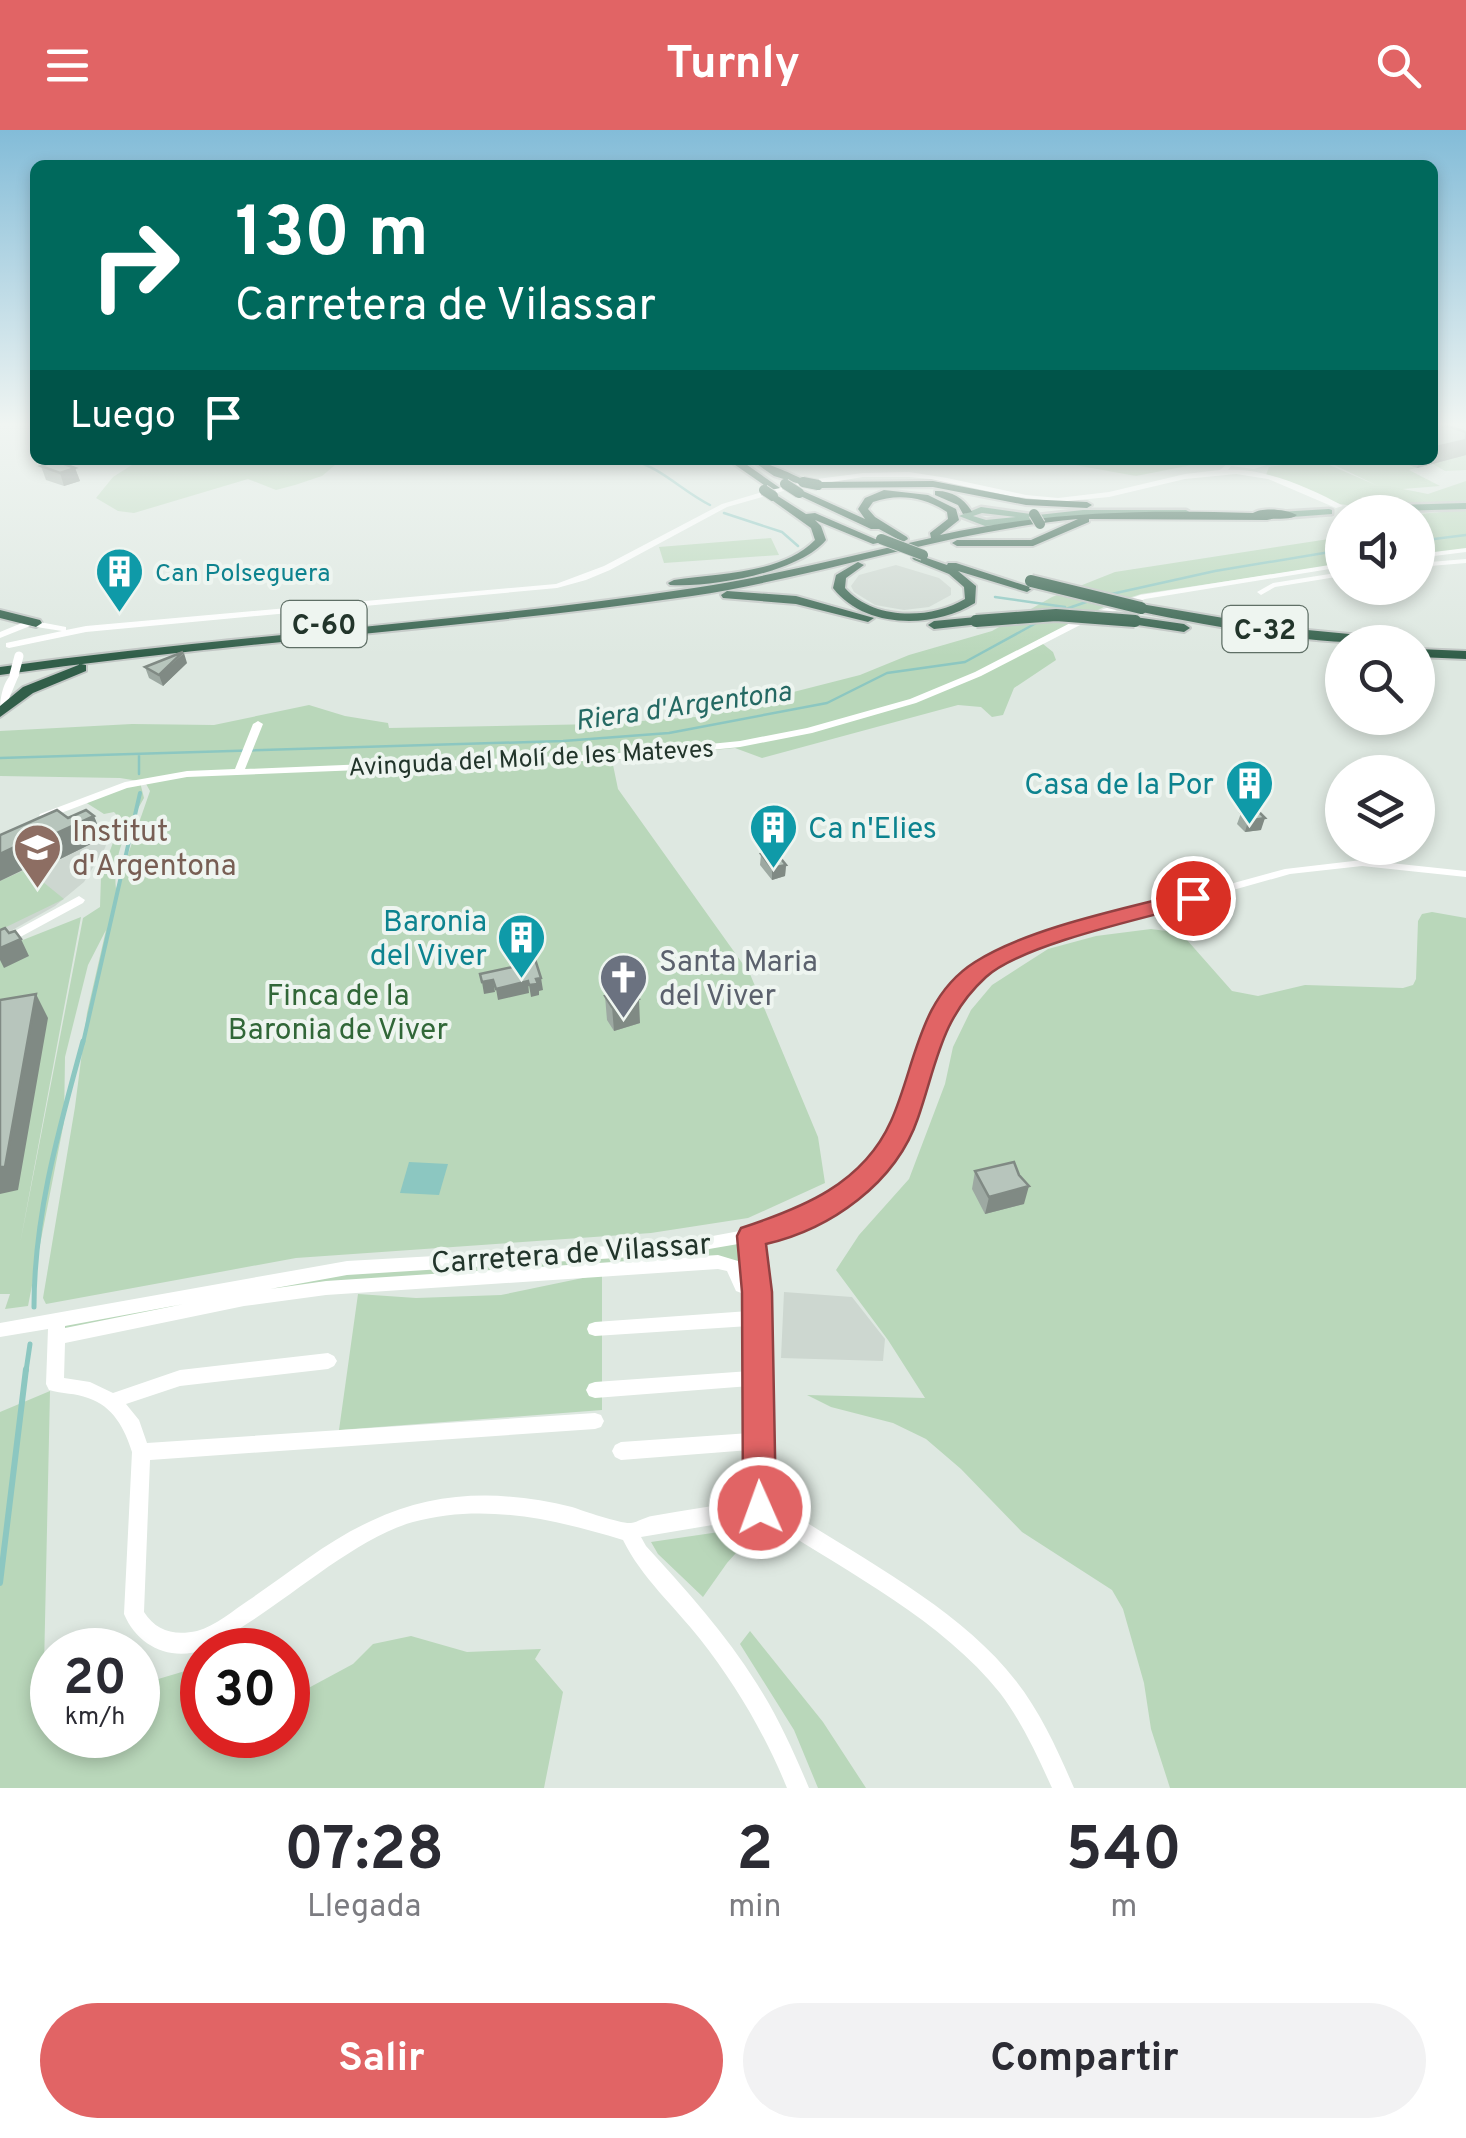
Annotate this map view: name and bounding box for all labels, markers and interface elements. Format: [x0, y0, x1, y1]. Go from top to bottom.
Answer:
text: Turnly [666, 37, 800, 94]
icon: menu [40, 38, 95, 93]
icon: search [1371, 38, 1426, 93]
text: 130 m [235, 192, 429, 281]
icon: right [70, 200, 200, 330]
text: Carretera de Vilassar [235, 279, 656, 336]
icon: arrive [196, 390, 251, 445]
text: Luego [70, 393, 176, 442]
map controls [1325, 495, 1435, 865]
button: sound [1325, 495, 1435, 605]
building icon: Can Polseguera [94, 546, 146, 614]
place label: Can Polseguera [155, 559, 330, 591]
road number: C-60 [282, 601, 366, 647]
road number: C-32 [1222, 606, 1308, 652]
button: search [1325, 625, 1435, 735]
water label: Riera d'Argentona [573, 675, 794, 741]
street label: Avinguda del Molí de les Mateves [348, 734, 715, 786]
button: layers [1325, 755, 1435, 865]
building icon: Casa de la Por [1223, 758, 1275, 826]
place label: Casa de la Por [1024, 768, 1214, 805]
building icon: Ca n'Elies [747, 802, 799, 870]
place label: Ca n'Elies [808, 812, 937, 849]
place label: Institut d'Argentona [72, 815, 237, 886]
school or university icon: Institut d'Argentona [11, 822, 63, 890]
pin [1151, 856, 1236, 941]
icon: arrive [1166, 871, 1221, 926]
place label: Baronia del Viver [370, 905, 487, 976]
building icon: Baronia del Viver [496, 912, 548, 980]
place label: Santa Maria del Viver [659, 945, 818, 1016]
church icon: Santa Maria del Viver [598, 952, 650, 1020]
park label: Finca de la Baronia de Viver [228, 979, 448, 1050]
street label: Carretera de Vilassar [430, 1227, 713, 1284]
position arrow [708, 1456, 812, 1560]
speed limit sign: 30 [180, 1628, 310, 1758]
text: 20 [63, 1649, 127, 1712]
text: km/h [65, 1702, 125, 1734]
text: 07:28 [284, 1815, 444, 1891]
text: 2 [737, 1815, 773, 1891]
text: 540 [1066, 1815, 1182, 1891]
text: Llegada [307, 1888, 421, 1928]
text: min [728, 1888, 781, 1928]
text: m [1110, 1888, 1137, 1928]
button: Salir [40, 2003, 723, 2118]
button: Compartir [743, 2003, 1426, 2118]

